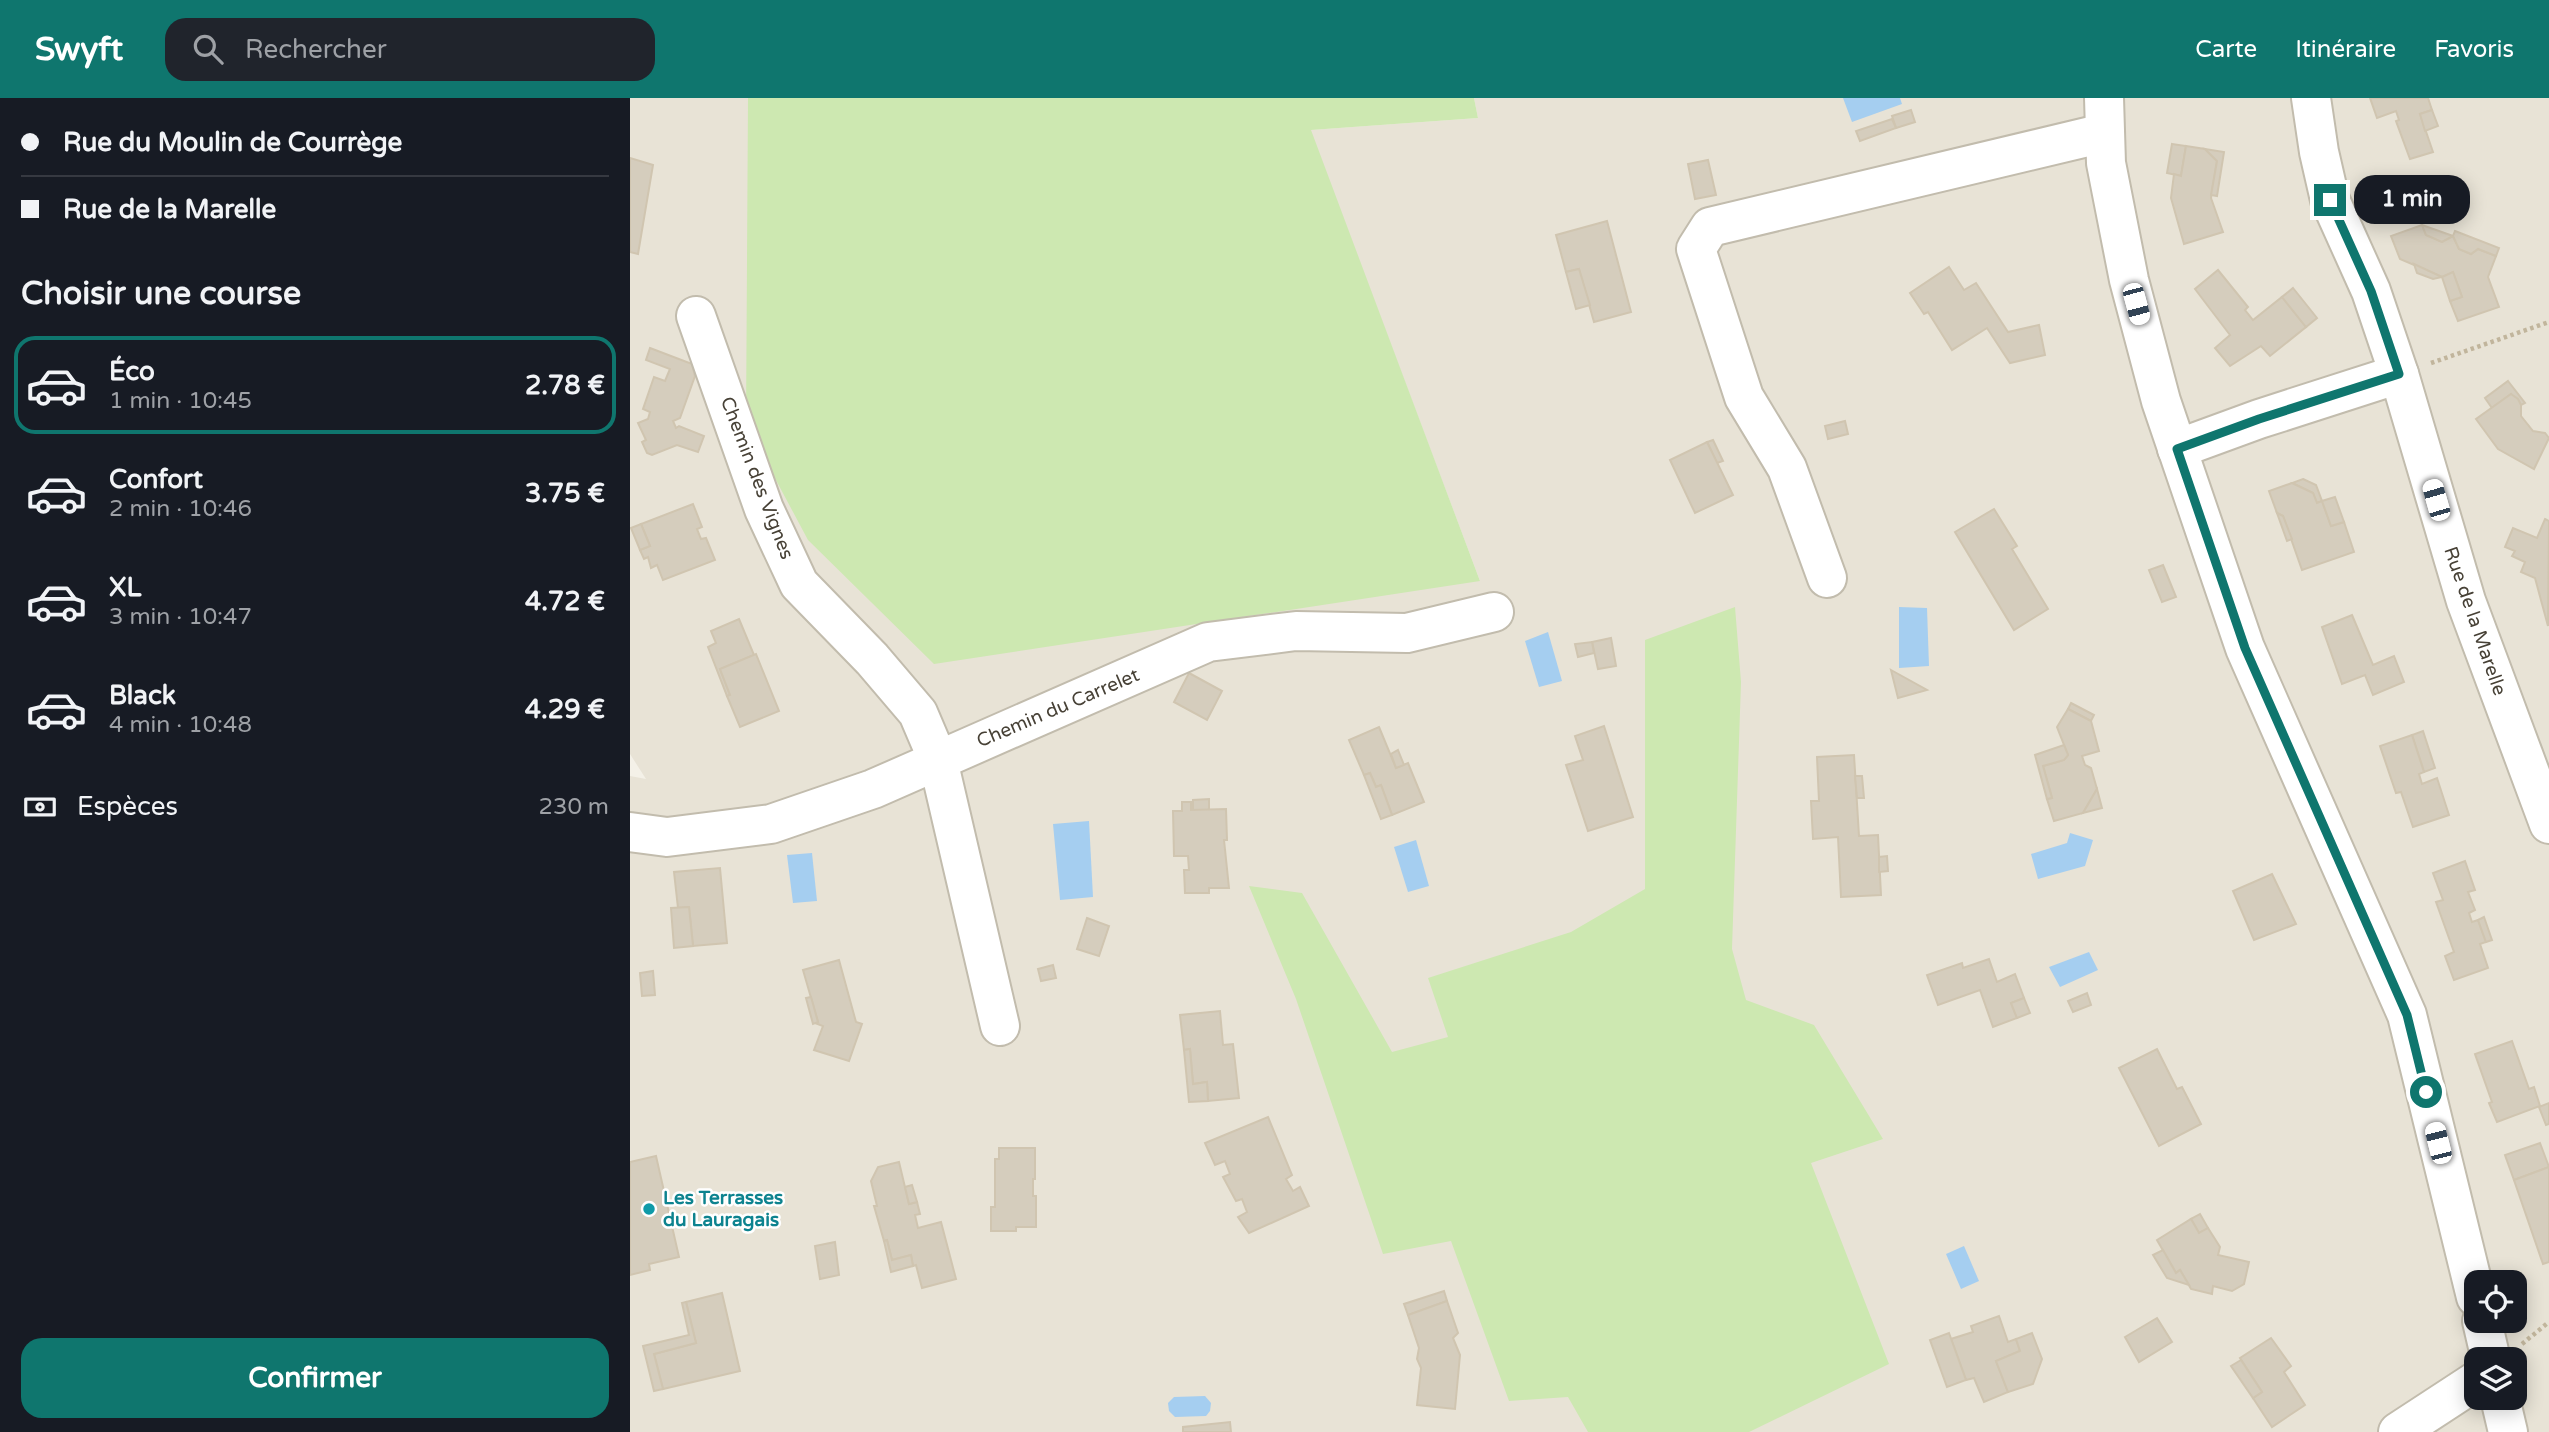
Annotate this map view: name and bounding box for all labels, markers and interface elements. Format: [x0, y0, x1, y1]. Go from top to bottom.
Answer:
search box [165, 18, 655, 81]
text: Swyft [35, 30, 123, 69]
icon: search [189, 30, 227, 68]
text: Rechercher [245, 34, 387, 65]
text: Carte [2195, 35, 2257, 64]
text: Itinéraire [2295, 35, 2396, 64]
text: Favoris [2434, 35, 2514, 64]
text: Rue du Moulin de Courrège [63, 127, 402, 158]
callout: 1 min [2354, 176, 2470, 224]
route end [2314, 184, 2346, 216]
text: 1 min [2381, 185, 2443, 213]
text: Rue de la Marelle [63, 194, 276, 225]
text: Choisir une course [21, 275, 301, 313]
car [2121, 281, 2152, 327]
icon: car [25, 354, 88, 417]
text: Éco [109, 356, 155, 387]
text: 2.78 € [525, 370, 605, 401]
text: 1 min · 10:45 [109, 387, 252, 415]
street label: Chemin des Vignes [716, 394, 798, 562]
icon: car [25, 462, 88, 525]
text: Confort [109, 464, 203, 495]
car [2421, 477, 2452, 523]
text: 3.75 € [525, 478, 605, 509]
text: 2 min · 10:46 [109, 495, 252, 523]
street label: Rue de la Marelle [2439, 544, 2511, 698]
icon: car [25, 570, 88, 633]
text: XL [109, 572, 141, 603]
text: 4.72 € [525, 586, 605, 617]
text: 3 min · 10:47 [109, 603, 252, 631]
street label: Chemin du Carrelet [973, 664, 1143, 752]
icon: car [25, 678, 88, 741]
text: Black [109, 680, 176, 711]
text: 4.29 € [525, 694, 605, 725]
text: 4 min · 10:48 [109, 711, 252, 739]
icon: cash [21, 788, 59, 826]
text: Espèces [77, 791, 178, 822]
text: 230 m [539, 793, 609, 821]
route start [2410, 1076, 2442, 1108]
car [2423, 1120, 2454, 1166]
place label: Les Terrasses du Lauragais [663, 1187, 783, 1232]
marker: Les Terrasses du Lauragais [641, 1201, 657, 1217]
map controls [2464, 1270, 2527, 1410]
button: locate [2464, 1270, 2527, 1333]
button: Confirmer [21, 1338, 609, 1418]
button: layers [2464, 1347, 2527, 1410]

